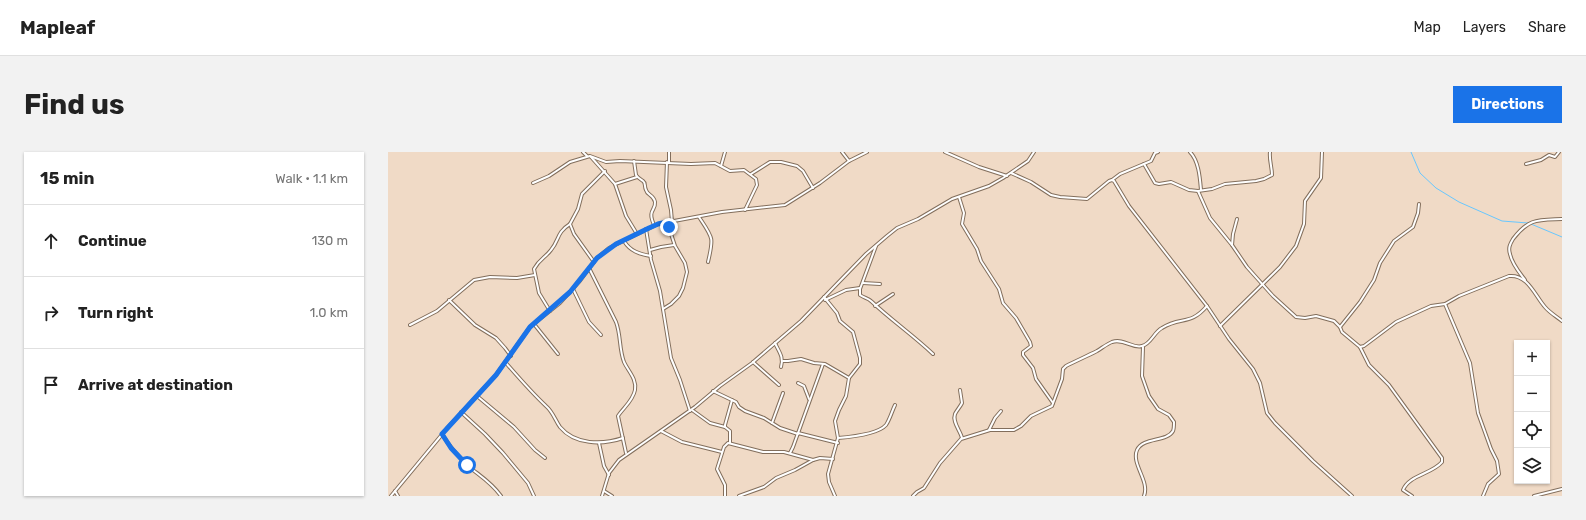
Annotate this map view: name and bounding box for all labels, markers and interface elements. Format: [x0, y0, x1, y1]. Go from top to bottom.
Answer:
text: Mapleaf [20, 16, 95, 39]
text: Map [1414, 19, 1441, 36]
text: Layers [1463, 19, 1506, 36]
text: Share [1528, 19, 1566, 36]
button: Directions [1453, 86, 1562, 123]
text: Find us [24, 88, 124, 121]
text: 15 min [40, 168, 94, 188]
text: Walk · 1.1 km [275, 171, 348, 186]
route end [660, 218, 678, 236]
icon: ahead [40, 230, 62, 252]
text: Continue [78, 232, 147, 250]
text: 130 m [312, 233, 348, 248]
icon: right [40, 302, 62, 324]
text: Turn right [78, 304, 153, 322]
text: 1.0 km [310, 305, 348, 320]
map controls [1514, 340, 1550, 484]
button: + [1514, 340, 1550, 376]
icon: arrive [40, 374, 62, 396]
text: Arrive at destination [78, 376, 233, 394]
button: − [1514, 376, 1550, 412]
button: locate [1514, 412, 1550, 448]
button: layers [1514, 448, 1550, 484]
route start [458, 456, 476, 474]

